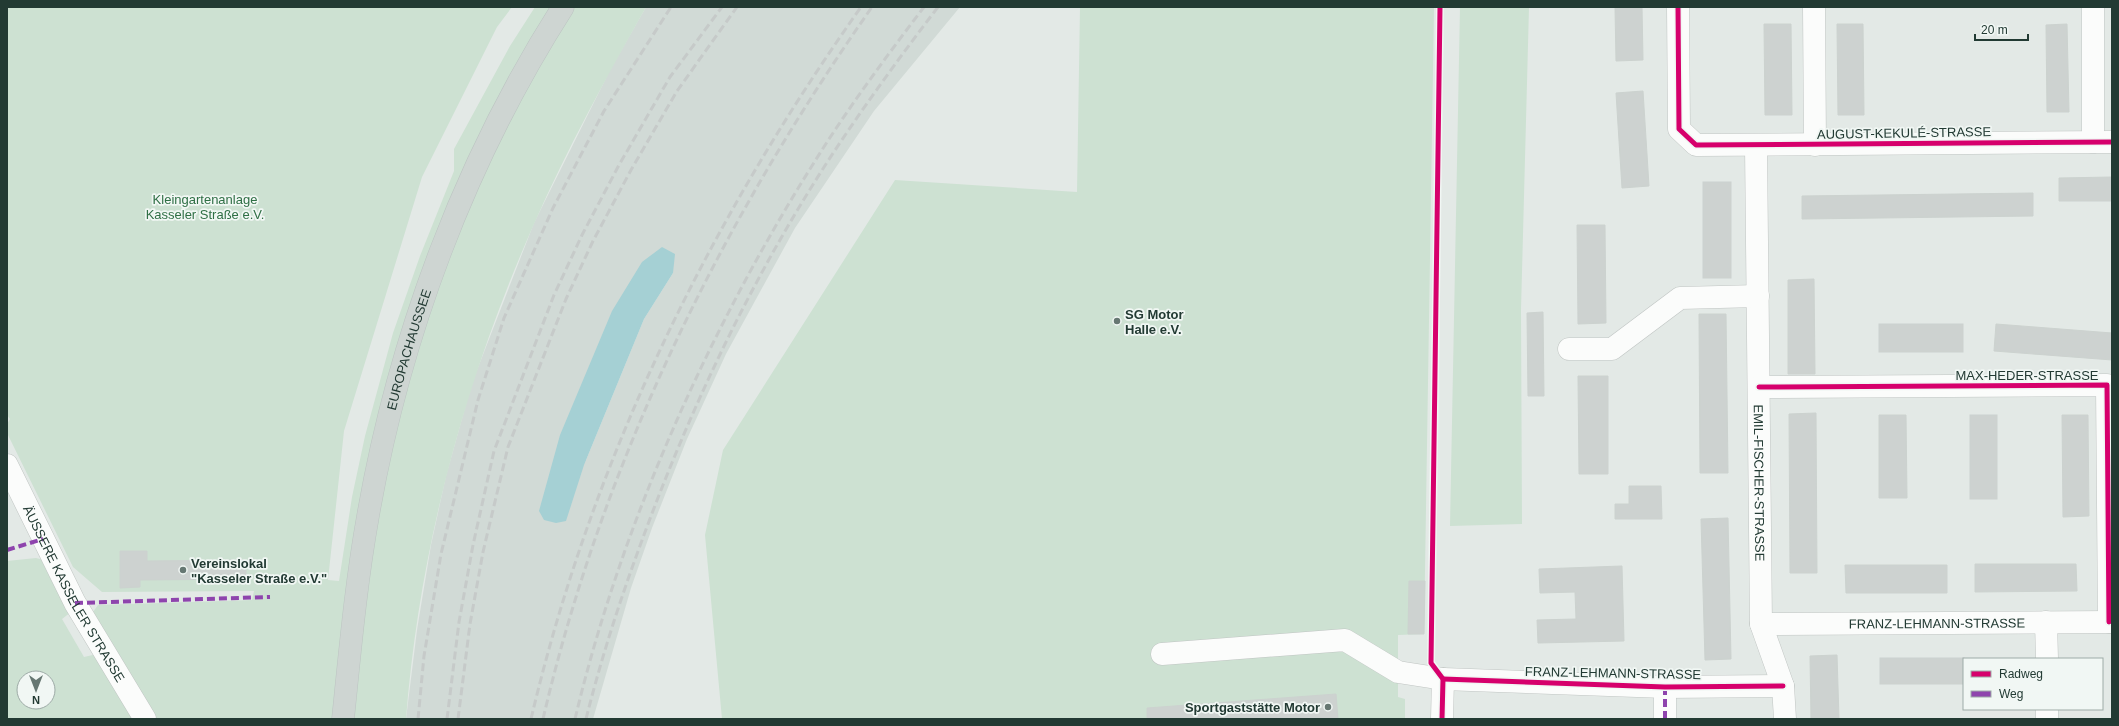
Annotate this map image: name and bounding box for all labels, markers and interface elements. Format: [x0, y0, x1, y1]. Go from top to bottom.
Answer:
scale bar [1975, 16, 2028, 42]
text: 20 m [1981, 23, 2008, 37]
street label: AUGUST-KEKULÉ-STRASSE [1817, 124, 1991, 142]
park label: Kleingartenanlage Kasseler Straße e.V. [146, 192, 264, 222]
street label: EUROPACHAUSSEE [383, 287, 434, 412]
place label: SG Motor Halle e.V. [1125, 307, 1184, 337]
marker: SG Motor Halle e.V. [1112, 316, 1122, 326]
street label: MAX-HEDER-STRASSE [1955, 368, 2099, 383]
street label: EMIL-FISCHER-STRASSE [1751, 404, 1768, 562]
street label: ÄUSSERE KASSELER STRASSE [20, 503, 128, 685]
place label: Vereinslokal "Kasseler Straße e.V." [191, 556, 327, 586]
marker: Vereinslokal "Kasseler Straße e.V." [178, 565, 188, 575]
street label: FRANZ-LEHMANN-STRASSE [1849, 615, 2026, 631]
legend [1963, 658, 2103, 710]
street label: FRANZ-LEHMANN-STRASSE [1525, 664, 1702, 682]
text: Radweg [1999, 667, 2043, 681]
north arrow [16, 670, 56, 710]
text: Weg [1999, 687, 2023, 701]
text: N [32, 694, 40, 706]
place label: Sportgaststätte Motor [1185, 700, 1320, 715]
marker: Sportgaststätte Motor [1323, 702, 1333, 712]

